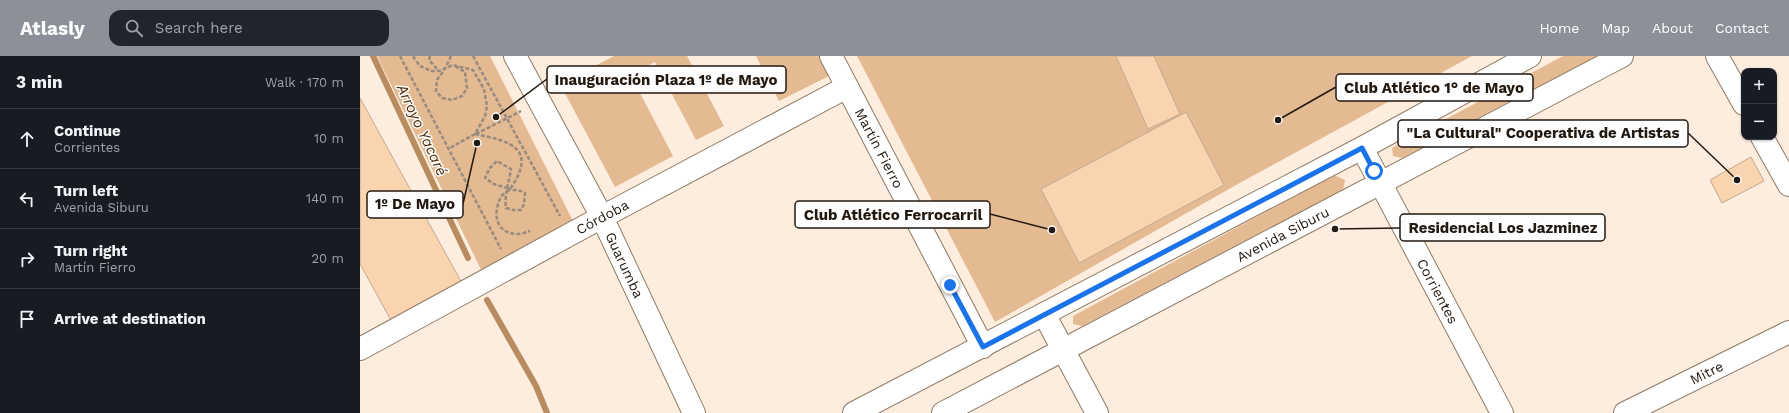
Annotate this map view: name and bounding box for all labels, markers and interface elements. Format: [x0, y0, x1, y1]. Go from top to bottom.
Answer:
search box [109, 10, 389, 46]
text: Atlasly [20, 17, 85, 40]
icon: search [123, 17, 145, 39]
text: Search here [155, 19, 243, 37]
text: Home [1539, 20, 1579, 36]
text: Map [1601, 20, 1630, 36]
text: About [1652, 20, 1693, 36]
text: Contact [1715, 20, 1769, 36]
callout: Inauguración Plaza 1º de Mayo [547, 66, 786, 93]
map controls [1741, 68, 1777, 140]
button: + [1741, 68, 1777, 104]
text: Inauguración Plaza 1º de Mayo [555, 71, 777, 89]
text: 3 min [16, 72, 62, 92]
callout: Club Atlético 1° de Mayo [1336, 74, 1533, 101]
text: Walk · 170 m [265, 75, 344, 90]
text: Club Atlético 1° de Mayo [1344, 79, 1524, 97]
water label: Arroyo Yacaré [392, 80, 451, 179]
button: − [1741, 104, 1777, 140]
street label: Martín Fierro [852, 105, 907, 191]
callout: "La Cultural" Cooperativa de Artistas [1398, 120, 1688, 147]
text: Continue [54, 122, 121, 140]
text: "La Cultural" Cooperativa de Artistas [1407, 124, 1679, 142]
icon: ahead [16, 128, 38, 150]
text: 10 m [314, 131, 344, 146]
text: Corrientes [54, 140, 120, 155]
route start [1365, 162, 1383, 180]
text: Turn left [54, 182, 118, 200]
icon: left [16, 188, 38, 210]
text: 140 m [306, 191, 344, 206]
callout: 1º De Mayo [367, 191, 463, 218]
text: 1º De Mayo [375, 195, 455, 213]
street label: Córdoba [573, 196, 631, 238]
text: Avenida Siburu [54, 200, 149, 215]
callout: Club Atlético Ferrocarril [795, 201, 990, 228]
street label: Avenida Siburu [1234, 203, 1332, 265]
text: Club Atlético Ferrocarril [804, 206, 982, 224]
callout: Residencial Los Jazminez [1400, 214, 1605, 241]
text: Residencial Los Jazminez [1409, 219, 1598, 237]
street label: Guarumba [602, 229, 647, 301]
text: Turn right [54, 242, 127, 260]
icon: right [16, 248, 38, 270]
text: 20 m [312, 251, 344, 266]
street label: Corrientes [1414, 256, 1461, 326]
text: Martín Fierro [54, 260, 136, 275]
route end [941, 276, 959, 294]
icon: arrive [16, 308, 38, 330]
text: Arrive at destination [54, 310, 206, 328]
street label: Mitre [1687, 358, 1726, 388]

